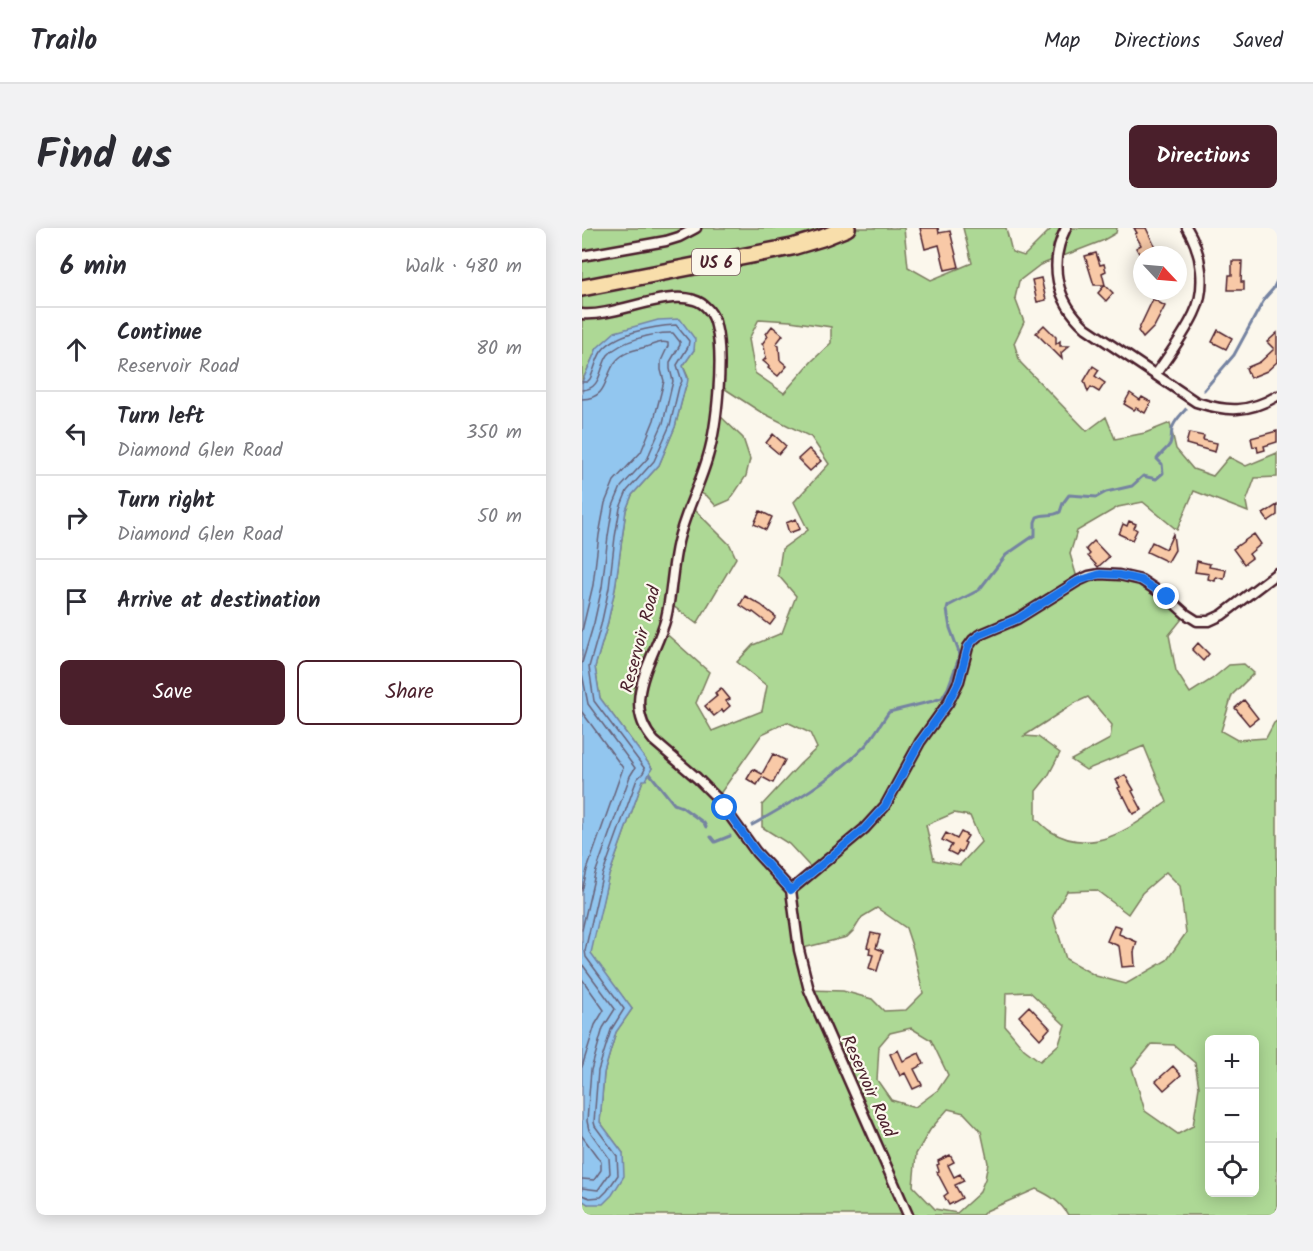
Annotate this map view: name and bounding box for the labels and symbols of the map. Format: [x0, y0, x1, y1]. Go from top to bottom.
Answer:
north arrow [1133, 246, 1187, 300]
road number: US 6 [692, 249, 740, 275]
street label: Reservoir Road [613, 582, 670, 696]
route end [1153, 583, 1179, 609]
route start [711, 794, 737, 820]
street label: Reservoir Road [832, 1031, 904, 1144]

